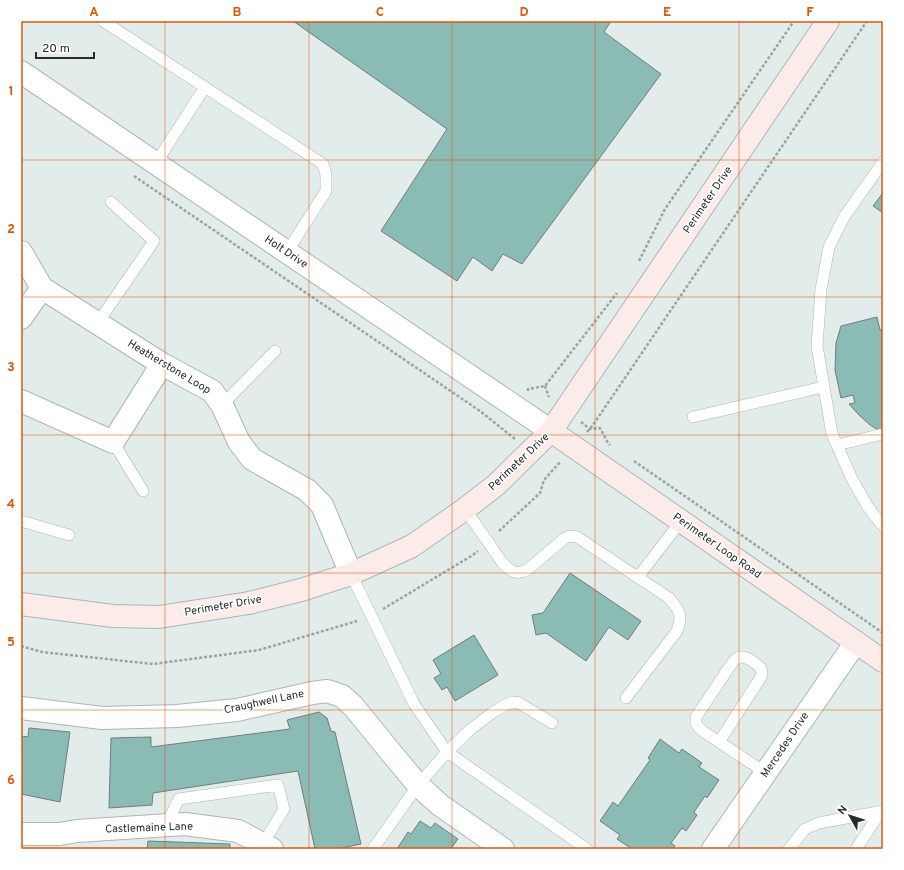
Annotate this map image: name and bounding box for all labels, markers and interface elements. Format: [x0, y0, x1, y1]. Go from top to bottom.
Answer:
text: A [89, 5, 99, 21]
text: B [233, 5, 242, 21]
text: C [376, 5, 384, 21]
text: D [519, 5, 529, 21]
text: E [663, 5, 671, 21]
text: F [806, 5, 814, 21]
scale bar [36, 34, 94, 60]
text: 20 m [42, 41, 70, 57]
text: 1 [8, 84, 14, 100]
street label: Perimeter Drive [680, 164, 736, 236]
text: 2 [7, 222, 15, 238]
street label: Holt Drive [262, 232, 311, 272]
street label: Heatherstone Loop [125, 337, 213, 397]
text: 3 [7, 360, 15, 376]
street label: Perimeter Drive [486, 430, 552, 494]
text: 4 [7, 497, 15, 513]
street label: Perimeter Loop Road [670, 510, 764, 582]
street label: Perimeter Drive [183, 592, 263, 620]
text: 5 [7, 635, 15, 651]
street label: Craughwell Lane [223, 687, 306, 717]
street label: Mercedes Drive [758, 709, 812, 781]
text: 6 [7, 773, 15, 789]
north arrow [830, 796, 870, 836]
text: N [835, 803, 851, 818]
street label: Castlemaine Lane [105, 819, 193, 837]

